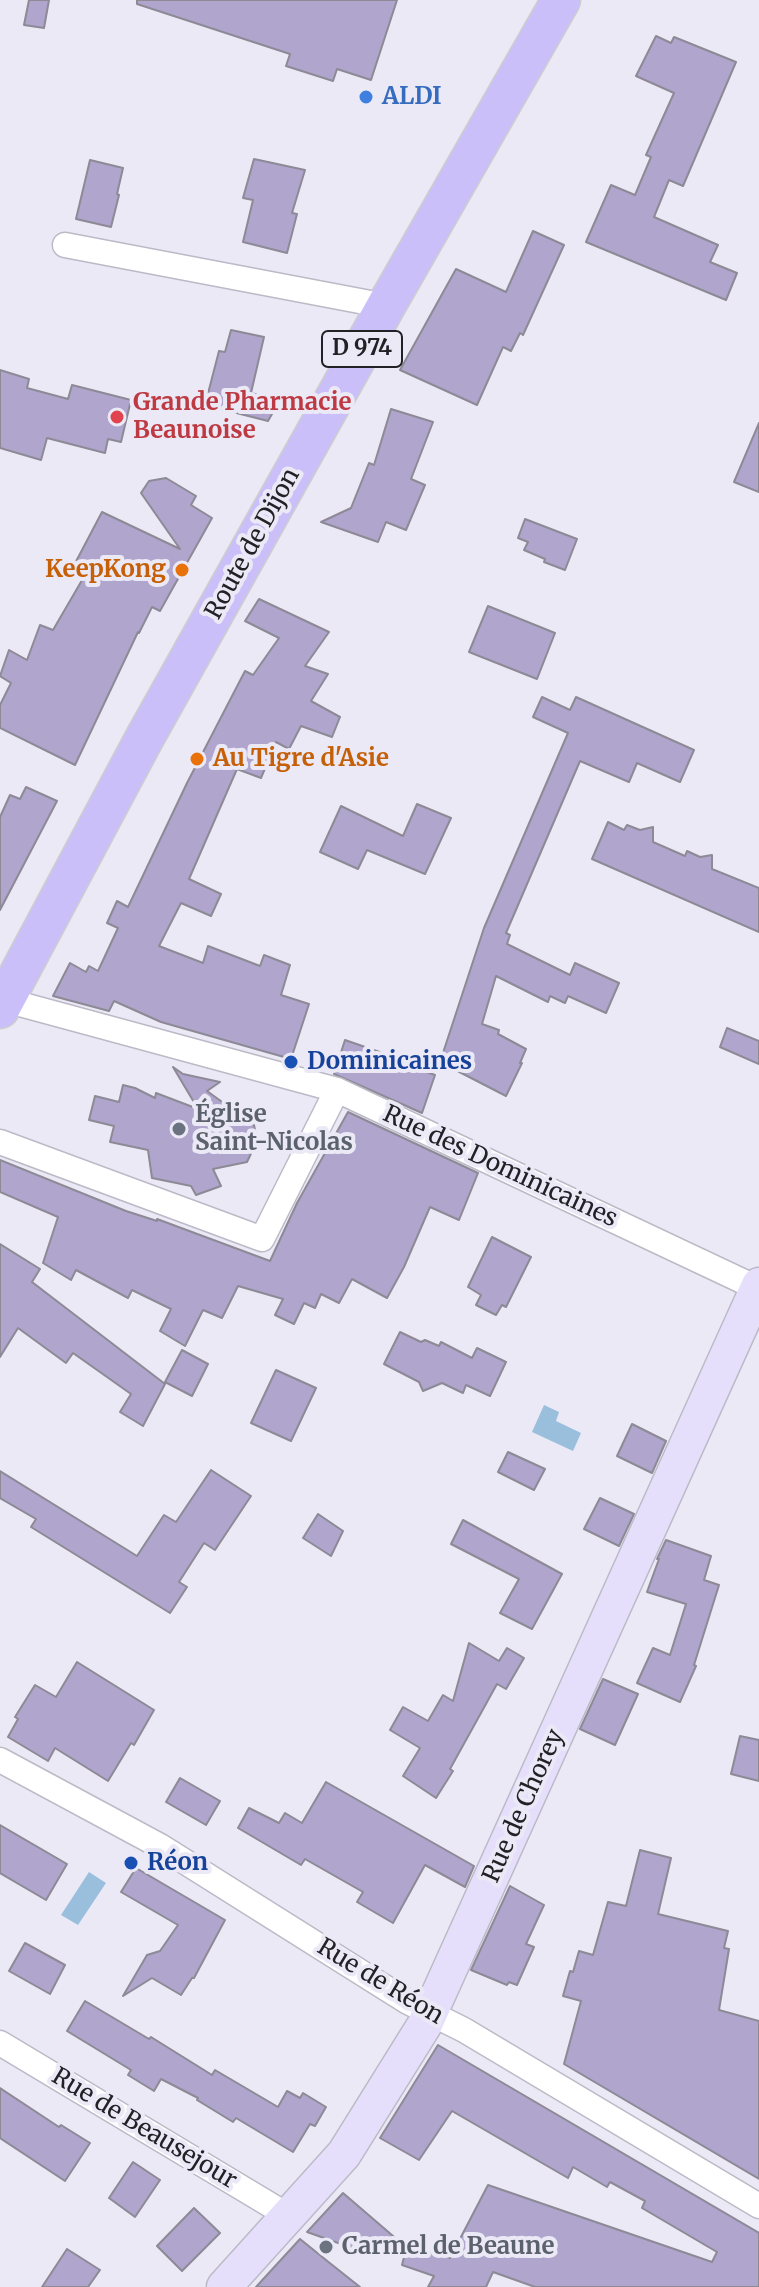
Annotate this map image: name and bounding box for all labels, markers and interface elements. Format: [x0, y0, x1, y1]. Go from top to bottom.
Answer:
place label: ALDI [382, 83, 442, 111]
marker: ALDI [357, 88, 375, 106]
road number: D 974 [322, 331, 402, 367]
place label: Grande Pharmacie Beaunoise [133, 389, 351, 445]
marker: Grande Pharmacie Beaunoise [108, 408, 126, 426]
street label: Route de Dijon [200, 464, 306, 624]
place label: KeepKong [45, 556, 166, 584]
marker: KeepKong [173, 561, 191, 579]
place label: Au Tigre d'Asie [213, 745, 389, 773]
marker: Au Tigre d'Asie [188, 750, 206, 768]
place label: Dominicaines [307, 1048, 472, 1076]
marker: Dominicaines [282, 1053, 300, 1071]
street label: Rue des Dominicaines [378, 1100, 622, 1234]
place label: Église Saint-Nicolas [195, 1101, 353, 1157]
marker: Église Saint-Nicolas [170, 1120, 188, 1138]
street label: Rue de Chorey [477, 1725, 571, 1887]
place label: Réon [147, 1849, 208, 1877]
marker: Réon [122, 1854, 140, 1872]
street label: Rue de Réon [312, 1933, 448, 2031]
street label: Rue de Beausejour [46, 2062, 242, 2196]
place label: Carmel de Beaune [342, 2233, 554, 2261]
marker: Carmel de Beaune [317, 2238, 335, 2256]

